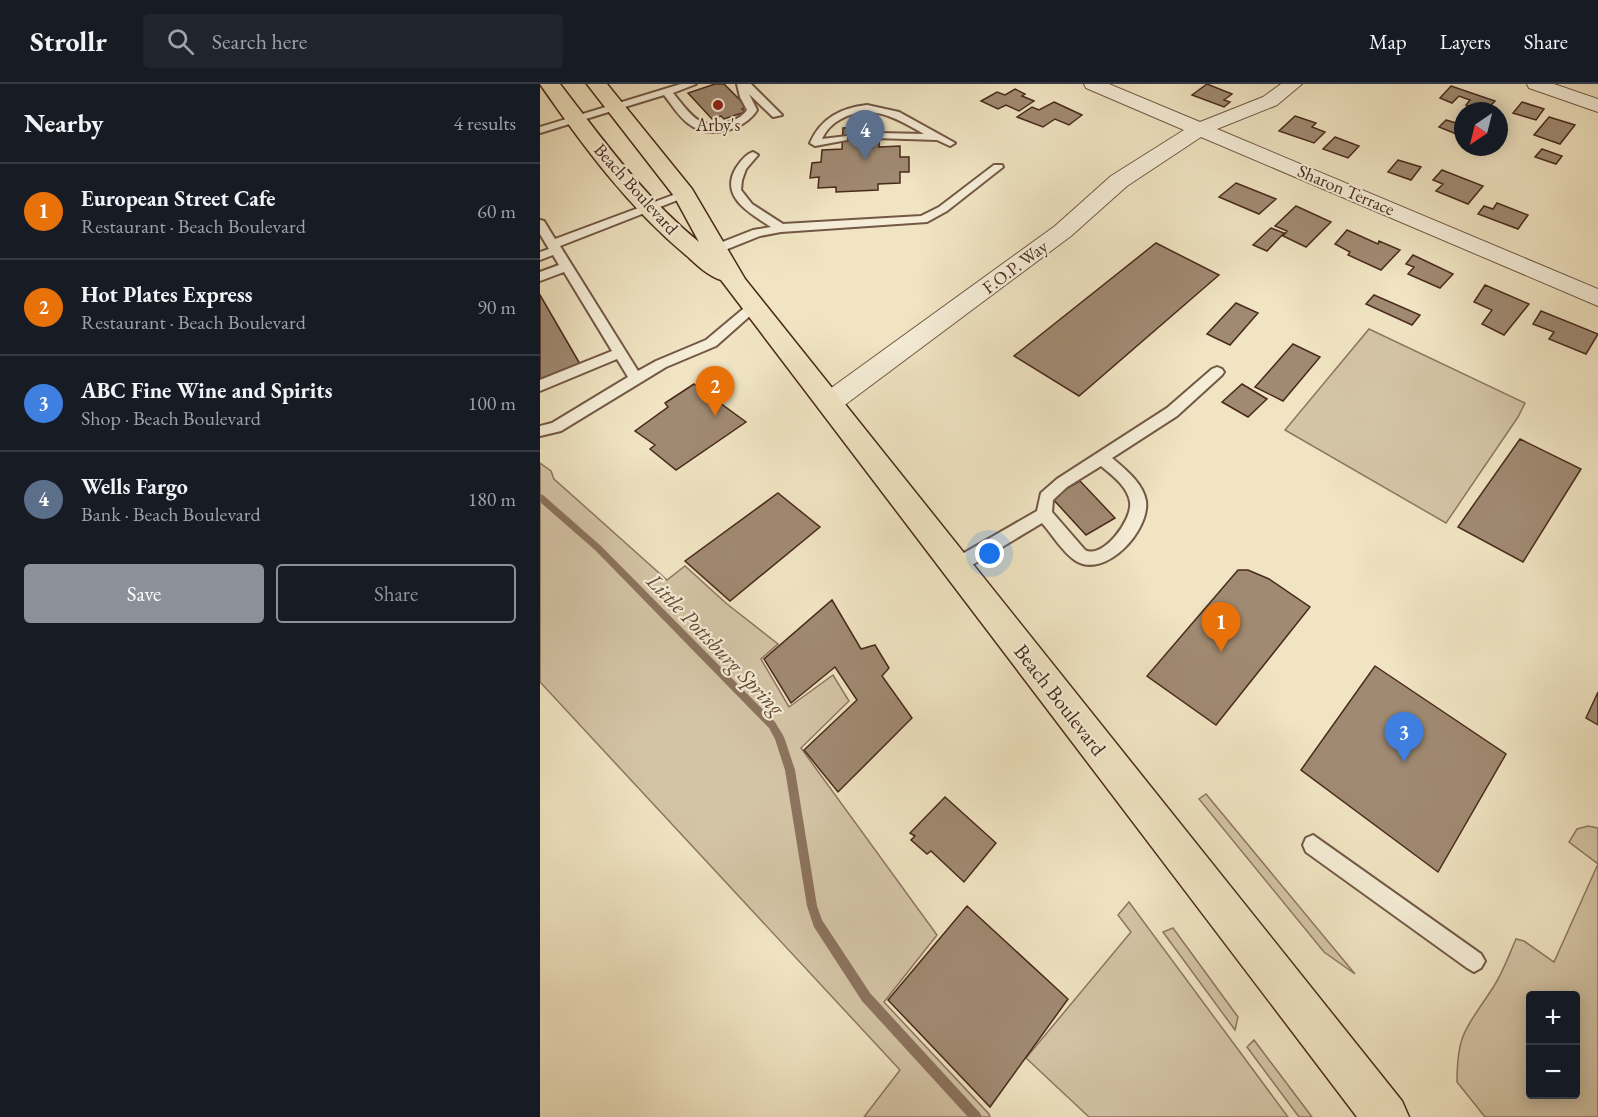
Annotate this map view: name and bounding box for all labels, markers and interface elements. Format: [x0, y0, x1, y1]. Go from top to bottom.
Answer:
search box [143, 14, 563, 68]
text: Strollr [30, 23, 107, 59]
icon: search [164, 25, 197, 58]
text: Search here [212, 27, 307, 56]
text: Map [1369, 28, 1407, 55]
text: Layers [1440, 28, 1491, 55]
text: Share [1524, 28, 1568, 55]
marker: Arby's [711, 98, 725, 112]
north arrow [1454, 102, 1508, 156]
text: Nearby [24, 106, 104, 140]
text: 4 results [453, 110, 516, 136]
pin: 4 [846, 110, 884, 160]
place label: Arby's [695, 113, 740, 136]
street label: Beach Boulevard [589, 138, 684, 240]
street label: Sharon Terrace [1294, 159, 1398, 220]
text: European Street Cafe [81, 184, 276, 213]
text: 1 [38, 198, 49, 224]
text: 60 m [477, 198, 516, 224]
text: Restaurant · Beach Boulevard [81, 213, 306, 239]
street label: F.O.P. Way [977, 234, 1052, 299]
text: Hot Plates Express [81, 280, 253, 309]
text: 2 [38, 294, 49, 320]
text: 90 m [477, 294, 516, 320]
text: Restaurant · Beach Boulevard [81, 309, 306, 335]
pin: 2 [696, 366, 735, 416]
text: ABC Fine Wine and Spirits [81, 376, 332, 405]
text: 3 [38, 390, 49, 416]
text: 100 m [468, 390, 516, 416]
text: Shop · Beach Boulevard [81, 405, 261, 431]
text: Wells Fargo [81, 472, 188, 501]
text: 4 [38, 486, 49, 512]
text: 180 m [468, 486, 516, 512]
text: Bank · Beach Boulevard [81, 501, 261, 527]
your location [975, 539, 1004, 568]
button: Save [24, 564, 264, 623]
button: Share [276, 564, 516, 623]
water label: Little Pottsburg Spring [640, 566, 792, 722]
pin: 1 [1202, 602, 1240, 652]
street label: Beach Boulevard [1008, 638, 1113, 761]
pin: 3 [1384, 712, 1424, 762]
map controls [1526, 991, 1580, 1099]
button: + [1526, 991, 1580, 1045]
button: − [1526, 1045, 1580, 1099]

